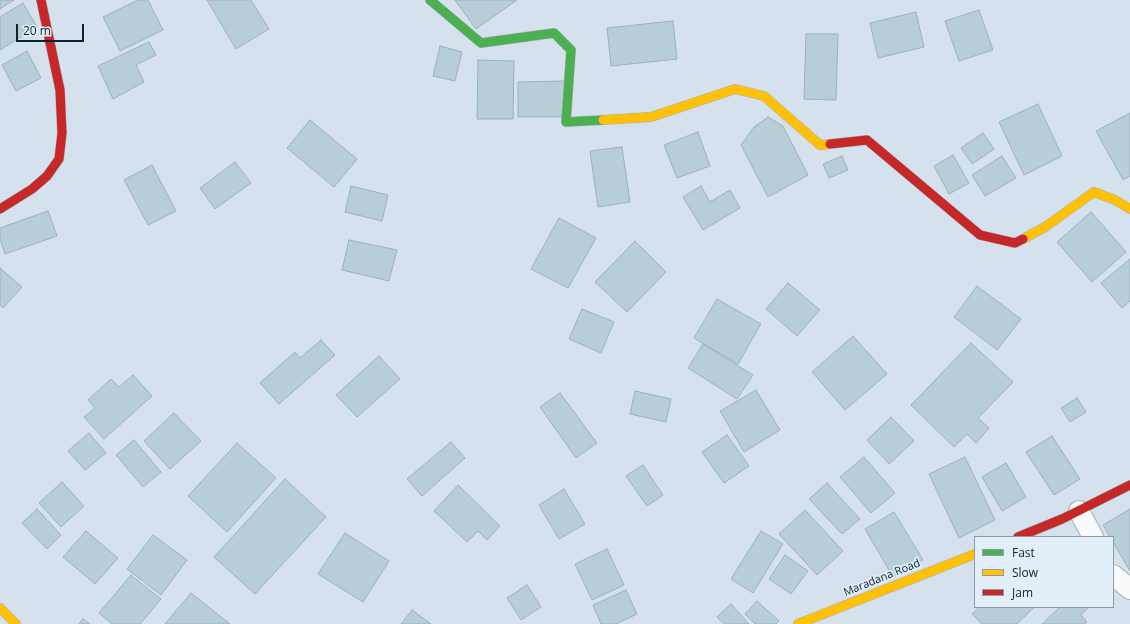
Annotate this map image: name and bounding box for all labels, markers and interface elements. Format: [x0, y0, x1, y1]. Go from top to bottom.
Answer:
scale bar [18, 16, 86, 42]
text: 20 m [23, 22, 51, 39]
legend [974, 536, 1114, 608]
text: Fast [1012, 544, 1035, 561]
street label: Maradana Road [842, 557, 922, 599]
text: Slow [1012, 564, 1038, 581]
text: Jam [1012, 584, 1033, 601]

